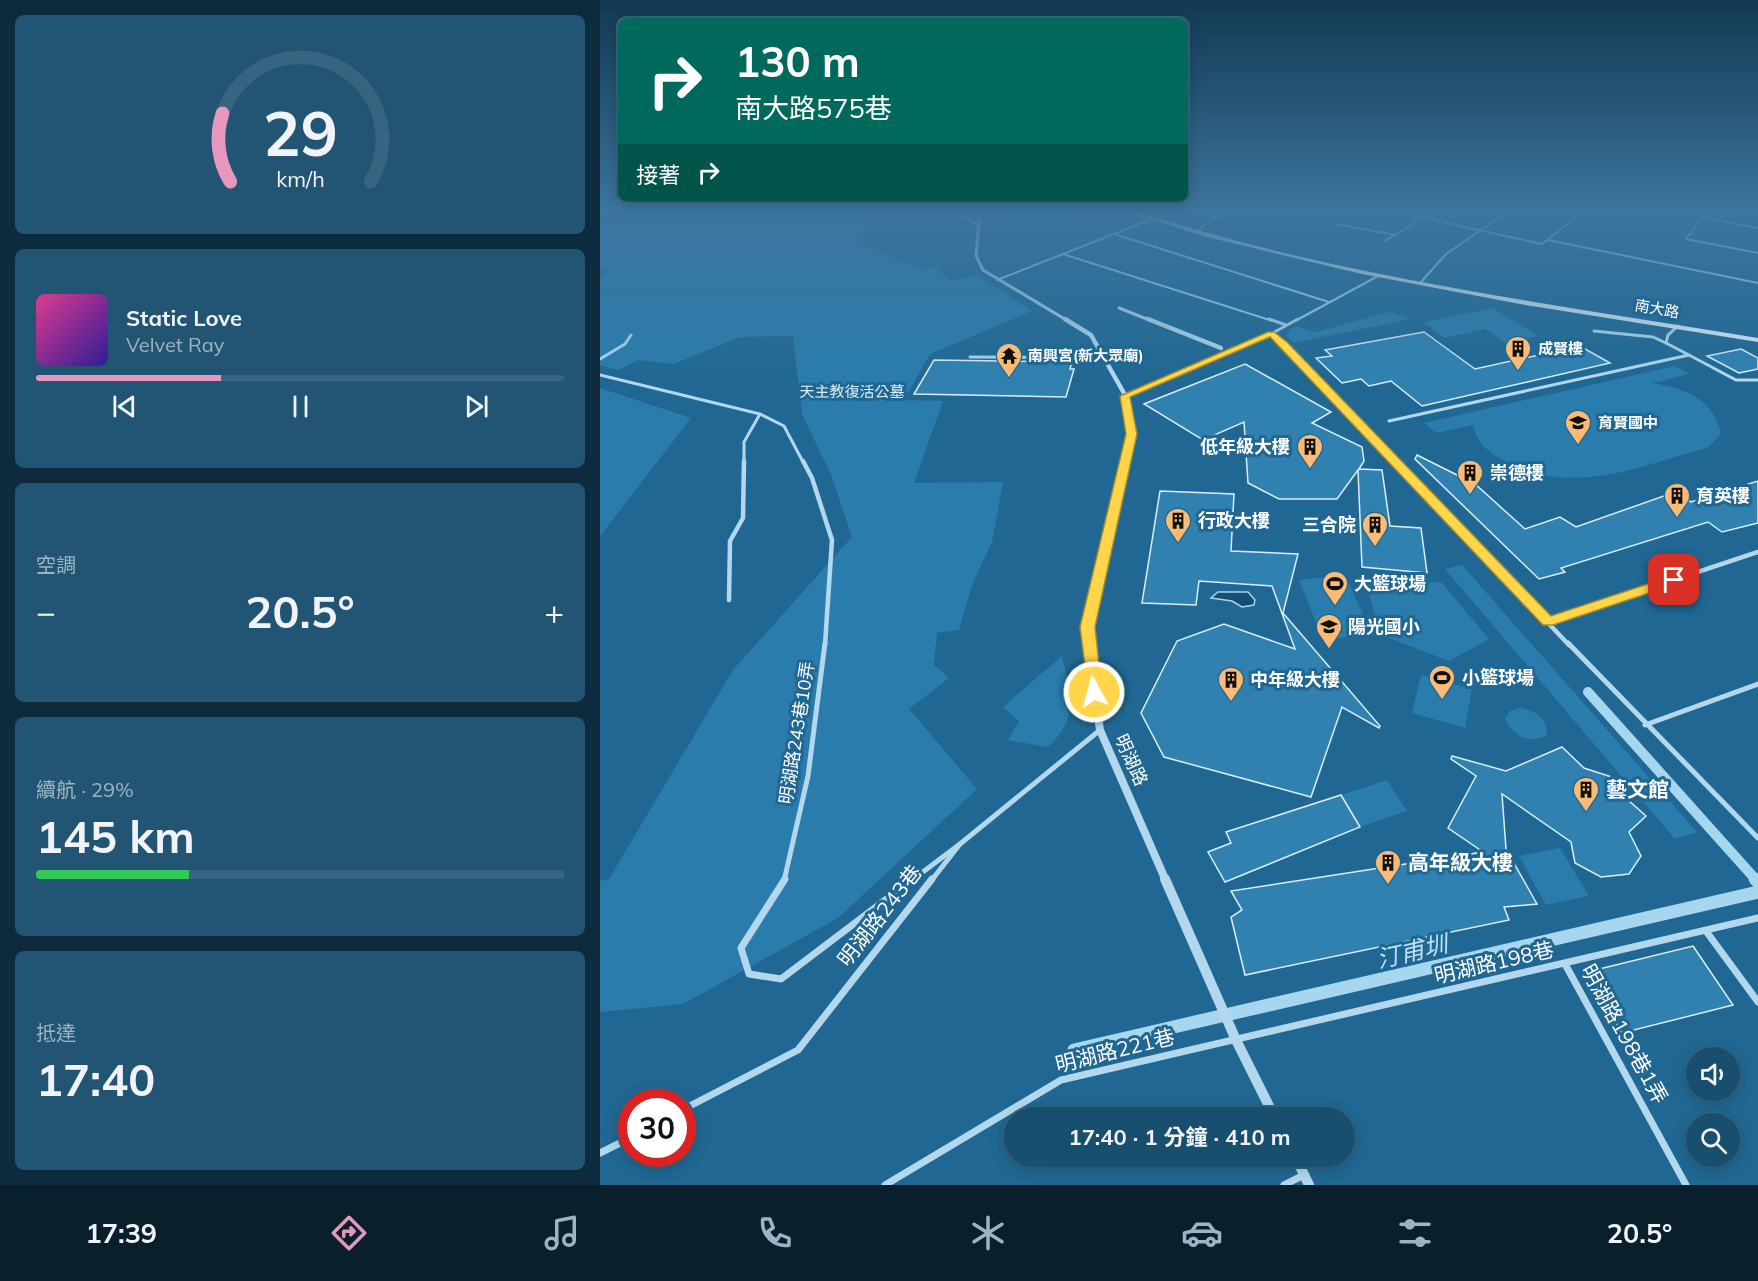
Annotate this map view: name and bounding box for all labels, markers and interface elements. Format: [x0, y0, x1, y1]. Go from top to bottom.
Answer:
text: 130 m [735, 35, 860, 88]
icon: right [636, 42, 714, 120]
text: 南大路575巷 [735, 91, 892, 125]
text: 29 [263, 93, 337, 172]
icon: right [692, 156, 725, 189]
text: 接著 [636, 161, 680, 189]
text: km/h [276, 165, 324, 192]
street label: 南大路 [1633, 295, 1681, 322]
text: Static Love [126, 304, 242, 332]
text: Velvet Ray [126, 332, 224, 357]
building icon: 成賢樓 [1503, 334, 1533, 372]
place label: 成賢樓 [1538, 339, 1583, 358]
temple icon: 南興宮(新大眾廟) [994, 341, 1024, 379]
place label: 南興宮(新大眾廟) [1028, 346, 1144, 365]
park label: 天主教復活公墓 [799, 382, 905, 401]
icon: previous [108, 390, 141, 423]
icon: pause [284, 390, 317, 423]
icon: next [460, 390, 493, 423]
school or university icon: 育賢國中 [1563, 408, 1593, 446]
place label: 育賢國中 [1598, 413, 1658, 432]
building icon: 低年級大樓 [1295, 432, 1325, 470]
place label: 低年級大樓 [1200, 435, 1290, 458]
building icon: 崇德樓 [1455, 458, 1485, 496]
place label: 崇德樓 [1490, 461, 1544, 484]
building icon: 育英樓 [1662, 481, 1692, 519]
place label: 育英樓 [1696, 484, 1750, 507]
building icon: 行政大樓 [1163, 506, 1193, 544]
place label: 行政大樓 [1198, 509, 1270, 532]
building icon: 三合院 [1360, 510, 1390, 548]
place label: 三合院 [1302, 513, 1356, 536]
text: 空調 [36, 552, 76, 577]
pin [1648, 554, 1699, 605]
icon: arrive [1657, 563, 1690, 596]
sports icon: 大籃球場 [1320, 569, 1350, 607]
place label: 大籃球場 [1354, 572, 1426, 595]
text: 20.5° [245, 583, 355, 639]
text: − [36, 591, 56, 632]
text: + [544, 591, 564, 632]
school or university icon: 陽光國小 [1314, 612, 1344, 650]
place label: 陽光國小 [1348, 615, 1420, 638]
street label: 明湖路243巷10弄 [774, 660, 819, 806]
position arrow [1062, 660, 1126, 724]
sports icon: 小籃球場 [1427, 663, 1457, 701]
building icon: 中年級大樓 [1216, 665, 1246, 703]
place label: 小籃球場 [1462, 666, 1534, 689]
place label: 中年級大樓 [1250, 668, 1340, 691]
street label: 明湖路 [1110, 730, 1153, 789]
building icon: 藝文館 [1571, 775, 1601, 813]
place label: 藝文館 [1606, 776, 1669, 802]
text: 續航 · 29% [36, 777, 134, 802]
text: 145 km [36, 808, 195, 864]
building icon: 高年級大樓 [1373, 848, 1403, 886]
place label: 高年級大樓 [1408, 849, 1513, 875]
street label: 明湖路243巷 [831, 859, 927, 971]
water label: 汀甫圳 [1373, 928, 1453, 974]
street label: 明湖路198巷 [1432, 936, 1556, 988]
street label: 明湖路198巷1弄 [1576, 959, 1674, 1108]
text: 抵達 [36, 1020, 76, 1045]
street label: 明湖路221巷 [1053, 1023, 1177, 1077]
map controls [1686, 1047, 1740, 1167]
button: sound [1686, 1047, 1740, 1101]
text: 17:40 [36, 1051, 155, 1107]
speed limit sign: 30 [618, 1089, 696, 1167]
button: search [1686, 1113, 1740, 1167]
text: 17:40 · 1 分鐘 · 410 m [1068, 1123, 1291, 1151]
icon: directions [328, 1212, 370, 1254]
icon: music [541, 1212, 583, 1254]
icon: phone [754, 1212, 796, 1254]
icon: climate [967, 1212, 1009, 1254]
icon: car [1181, 1212, 1223, 1254]
icon: filters [1394, 1212, 1436, 1254]
text: 17:39 [86, 1216, 157, 1250]
text: 20.5° [1607, 1216, 1672, 1250]

